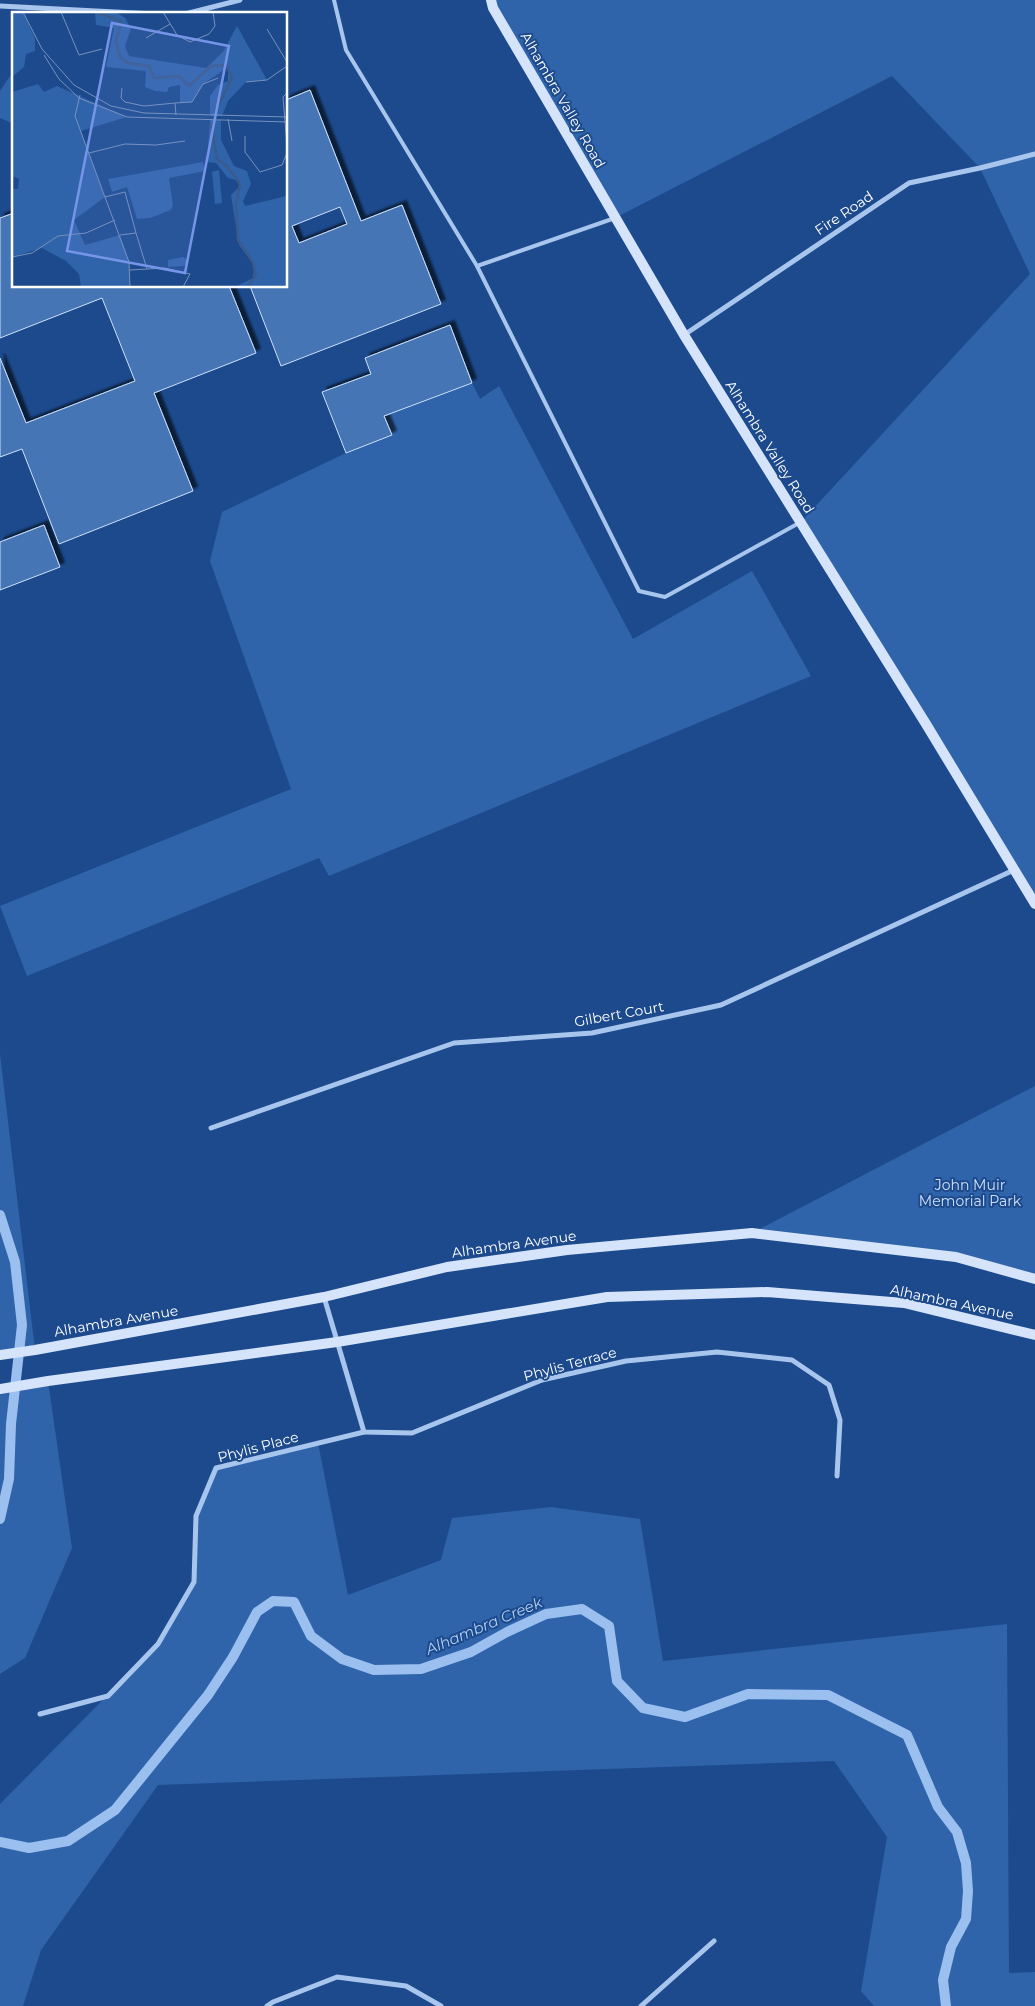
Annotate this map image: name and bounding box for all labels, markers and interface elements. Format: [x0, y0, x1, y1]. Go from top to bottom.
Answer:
inset map [12, 12, 288, 288]
street label: Alhambra Valley Road [517, 29, 609, 171]
street label: Fire Road [811, 187, 877, 239]
street label: Alhambra Valley Road [722, 377, 818, 517]
street label: Gilbert Court [573, 997, 666, 1031]
park label: John Muir Memorial Park [919, 1176, 1022, 1210]
street label: Alhambra Avenue [451, 1226, 577, 1262]
street label: Alhambra Avenue [889, 1280, 1015, 1324]
street label: Alhambra Avenue [53, 1301, 179, 1341]
street label: Phylis Terrace [521, 1343, 619, 1385]
street label: Phylis Place [216, 1428, 300, 1466]
water label: Alhambra Creek [422, 1592, 546, 1659]

